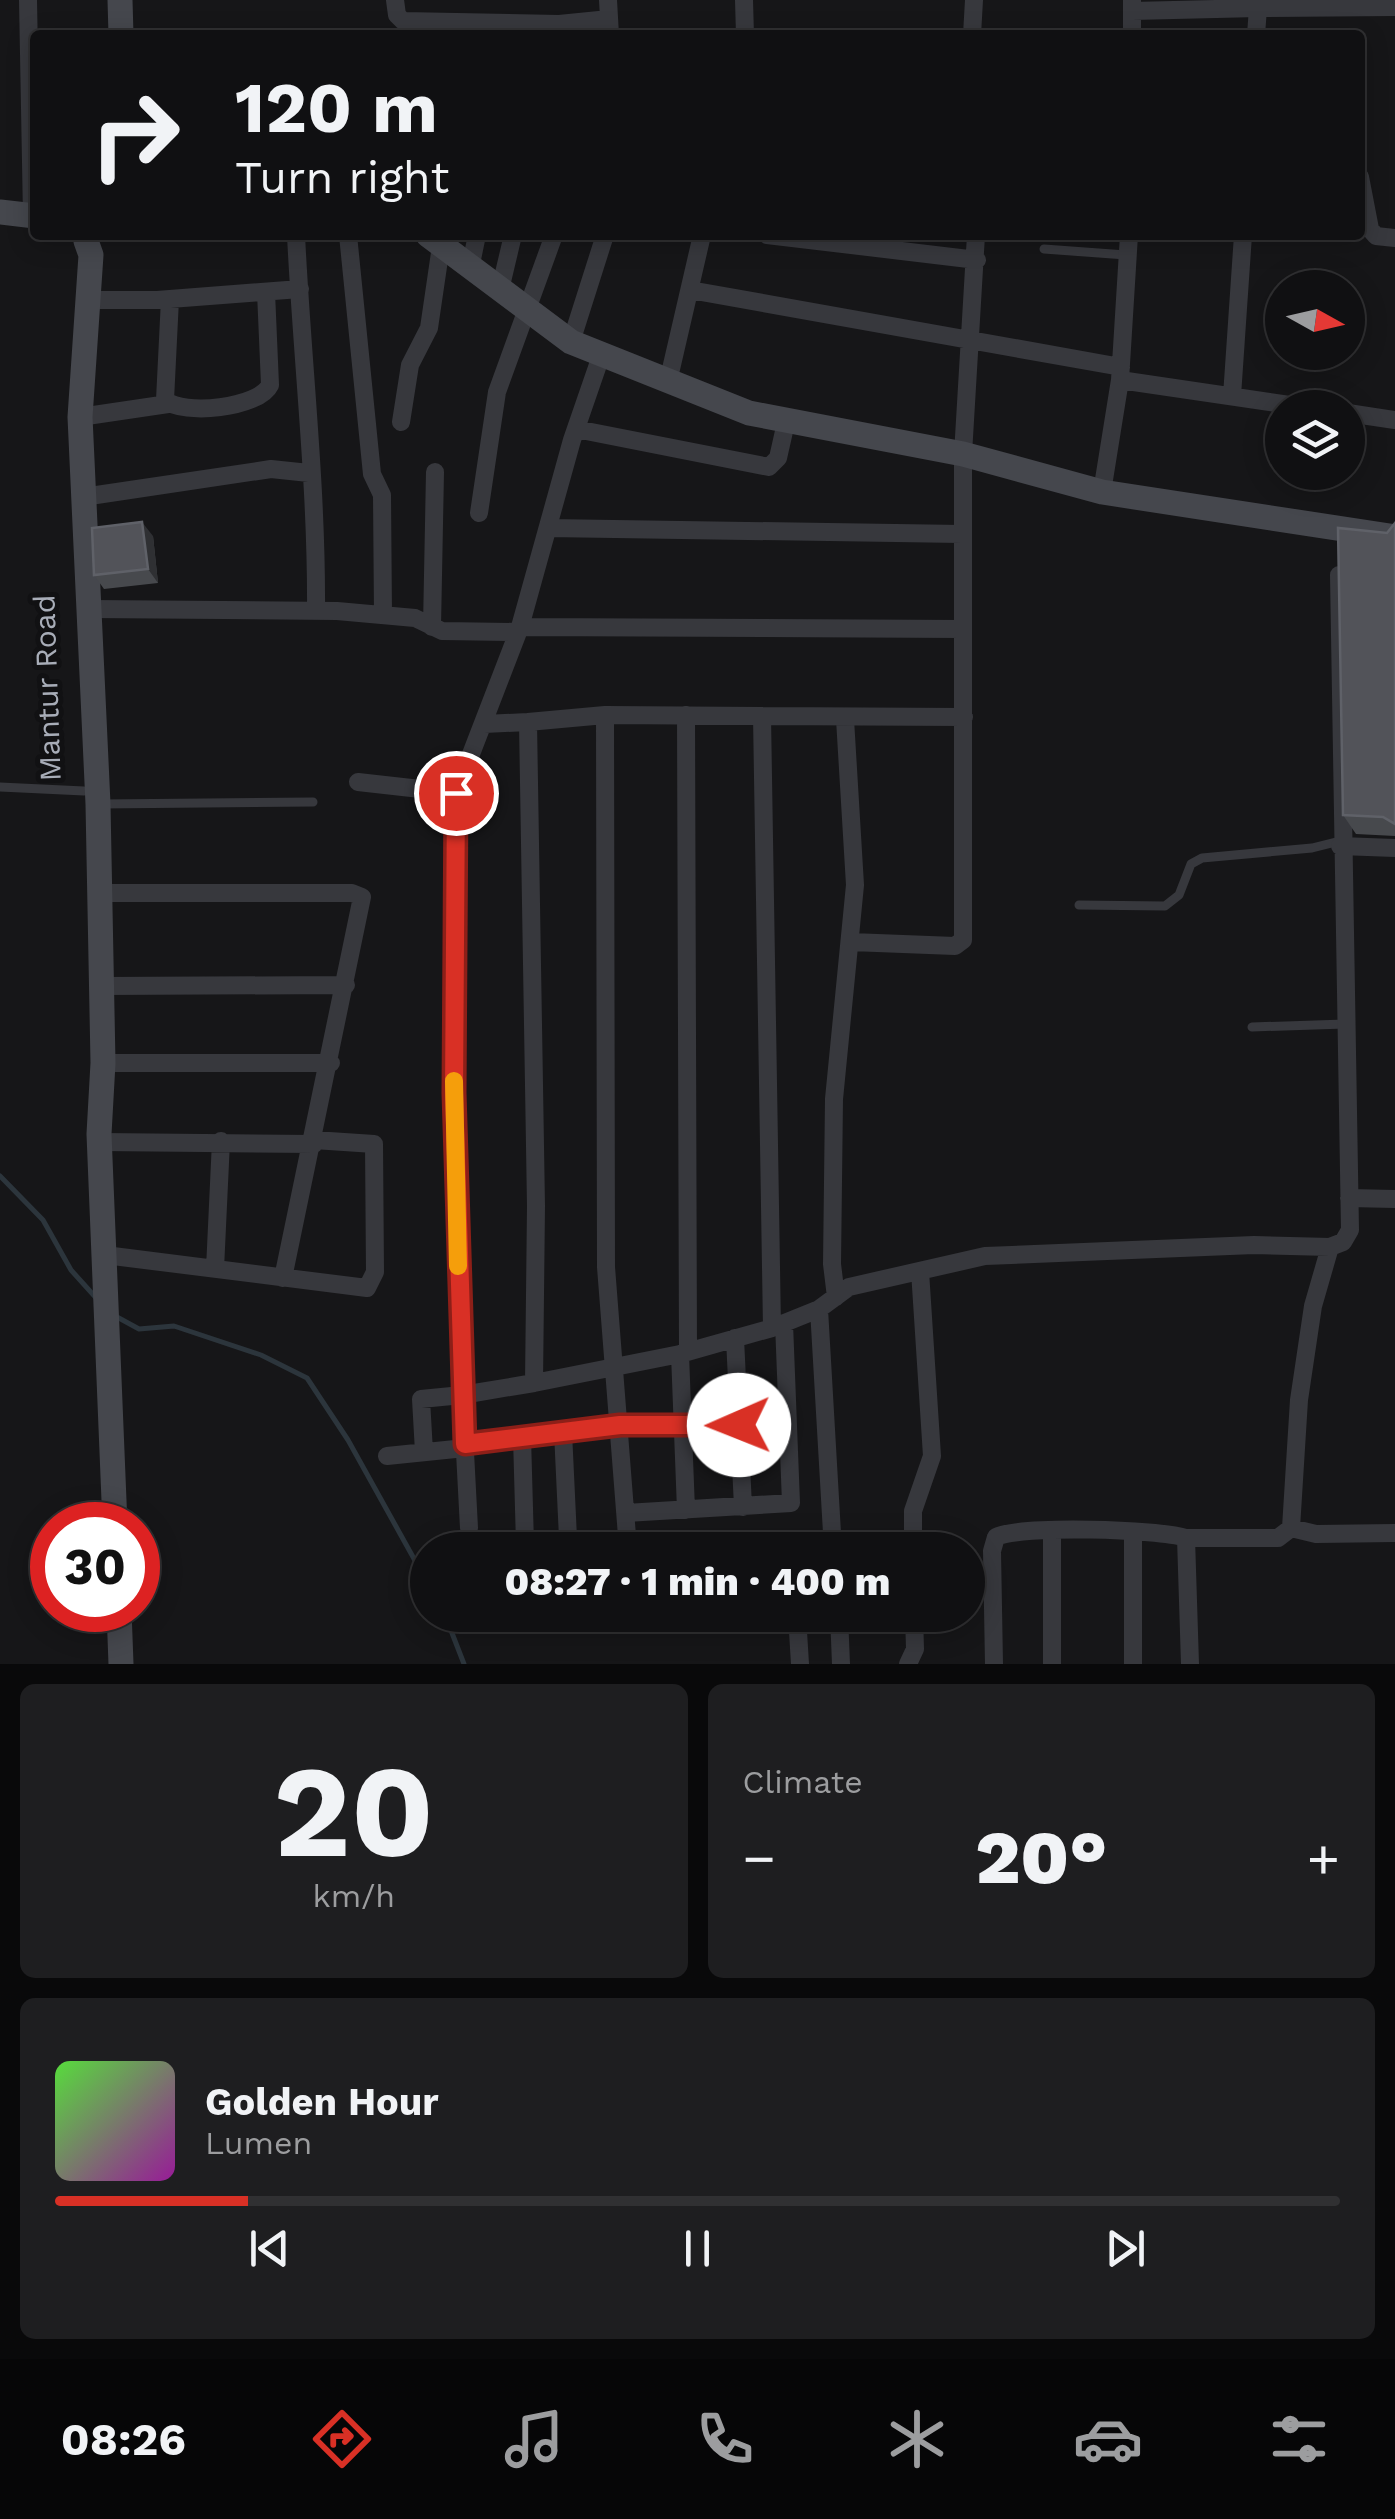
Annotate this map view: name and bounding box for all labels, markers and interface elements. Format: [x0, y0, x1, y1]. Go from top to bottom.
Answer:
text: 120 m [235, 67, 438, 149]
icon: right [70, 70, 200, 200]
text: Turn right [235, 151, 449, 204]
north arrow [1265, 270, 1365, 370]
map controls [1265, 270, 1365, 490]
button: layers [1265, 390, 1365, 490]
street label: Mantur Road [26, 594, 68, 782]
pin [414, 751, 499, 836]
icon: arrive [429, 766, 484, 821]
position arrow [687, 1373, 791, 1477]
speed limit sign: 30 [30, 1502, 160, 1632]
text: 08:27 · 1 min · 400 m [505, 1560, 890, 1604]
text: 20 [273, 1735, 434, 1888]
text: Climate [743, 1763, 863, 1801]
text: 20° [975, 1813, 1107, 1901]
text: − [743, 1826, 776, 1890]
text: + [1307, 1826, 1340, 1890]
text: km/h [313, 1877, 395, 1915]
text: Golden Hour [205, 2080, 439, 2124]
text: Lumen [205, 2124, 312, 2162]
icon: previous [242, 2221, 297, 2276]
icon: pause [670, 2221, 725, 2276]
icon: next [1098, 2221, 1153, 2276]
icon: directions [307, 2404, 377, 2474]
icon: music [499, 2404, 569, 2474]
icon: phone [690, 2404, 760, 2474]
icon: climate [882, 2404, 952, 2474]
icon: car [1073, 2404, 1143, 2474]
icon: filters [1264, 2404, 1334, 2474]
text: 08:26 [61, 2413, 186, 2466]

